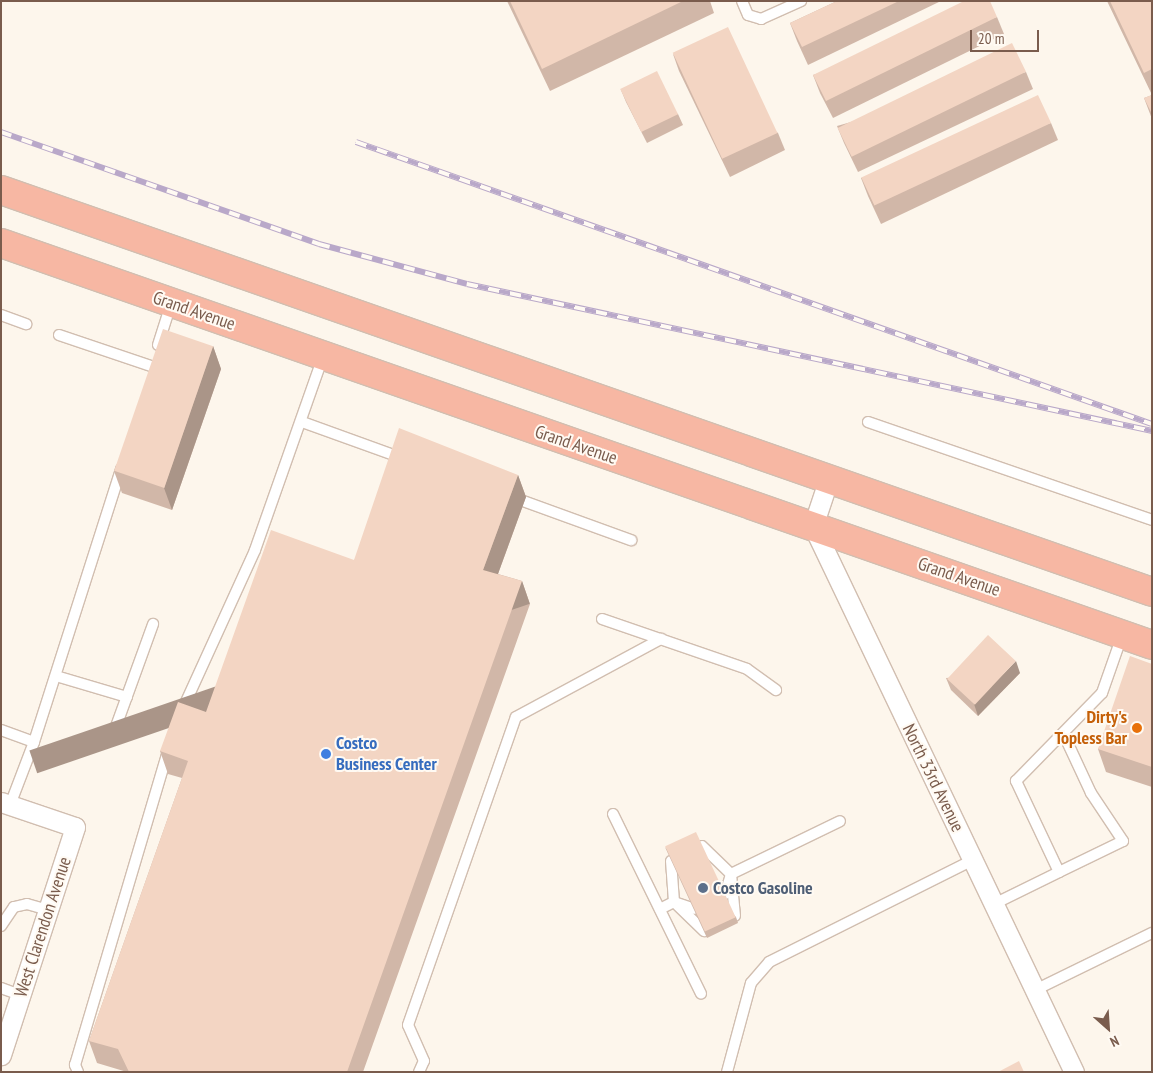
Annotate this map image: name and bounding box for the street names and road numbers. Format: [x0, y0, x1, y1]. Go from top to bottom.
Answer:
street label: Grand Avenue [150, 287, 238, 335]
street label: Grand Avenue [532, 421, 620, 469]
street label: Grand Avenue [915, 553, 1003, 601]
street label: North 33rd Avenue [897, 720, 969, 836]
street label: West Clarendon Avenue [10, 854, 76, 1000]

